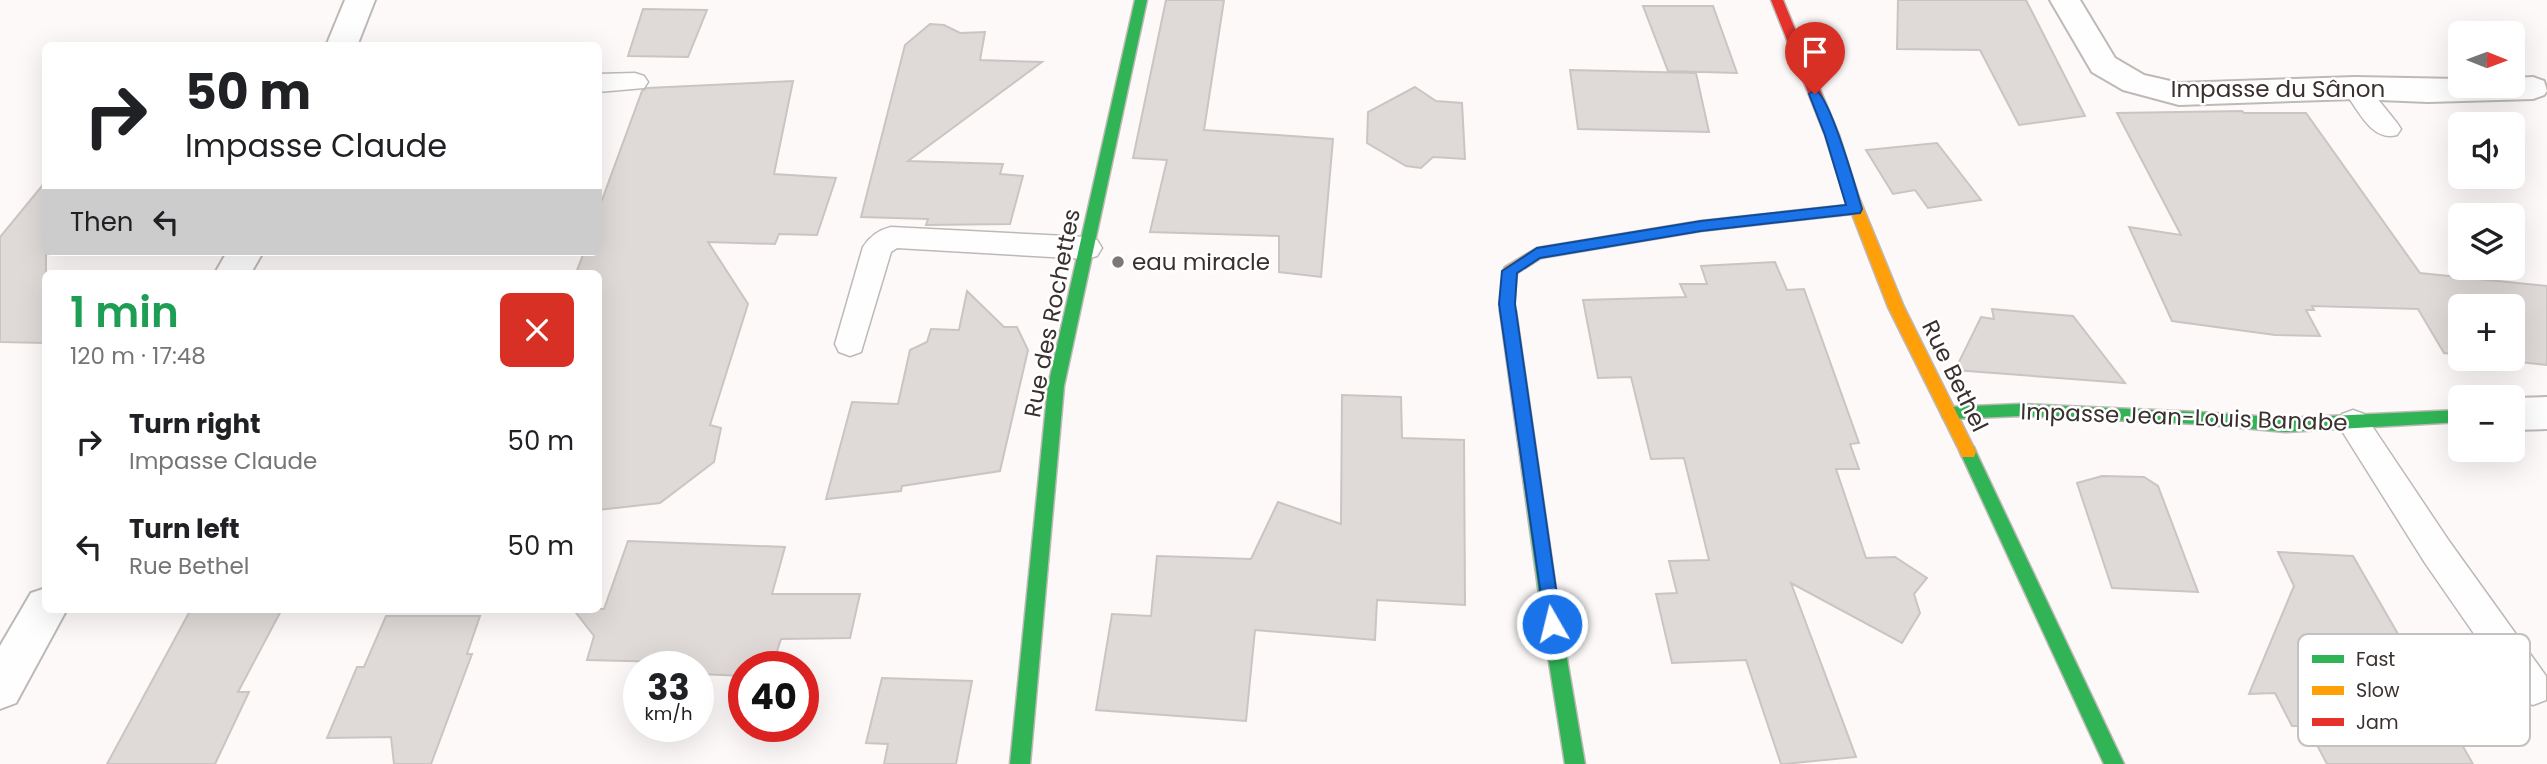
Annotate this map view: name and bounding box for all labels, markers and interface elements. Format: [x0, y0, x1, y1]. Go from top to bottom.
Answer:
north arrow [2448, 21, 2525, 98]
map controls [2448, 21, 2525, 462]
pin [1785, 22, 1845, 94]
icon: arrive [1796, 33, 1834, 71]
text: 50 m [185, 58, 311, 126]
icon: right [70, 70, 161, 161]
street label: Impasse du Sânon [2171, 73, 2385, 105]
button: sound [2448, 112, 2525, 189]
text: Impasse Claude [185, 123, 447, 168]
icon: left [147, 203, 185, 241]
button: layers [2448, 203, 2525, 280]
text: Then [70, 204, 133, 240]
street label: Rue des Rochettes [1016, 206, 1088, 420]
place label: eau miracle [1132, 246, 1270, 278]
marker: eau miracle [1110, 254, 1126, 270]
text: 1 min [70, 283, 179, 342]
button: close [500, 293, 574, 367]
button: + [2448, 294, 2525, 371]
street label: Rue Bethel [1914, 315, 1996, 437]
text: 120 m · 17:48 [70, 340, 206, 372]
button: − [2448, 385, 2525, 462]
street label: Impasse Jean-Louis Banabe [2020, 395, 2348, 439]
text: Turn right [129, 406, 261, 442]
icon: right [70, 423, 108, 461]
text: 50 m [508, 423, 574, 459]
text: Impasse Claude [129, 445, 317, 477]
text: Turn left [129, 511, 240, 547]
icon: left [70, 528, 108, 566]
text: 50 m [508, 528, 574, 564]
text: Rue Bethel [129, 550, 249, 582]
position arrow [1515, 587, 1589, 661]
legend [2298, 634, 2530, 746]
text: Fast [2356, 646, 2395, 673]
speed limit sign: 40 [728, 651, 819, 742]
text: 33 [647, 663, 690, 712]
text: Slow [2356, 677, 2400, 704]
text: km/h [645, 701, 692, 726]
text: Jam [2356, 709, 2398, 736]

